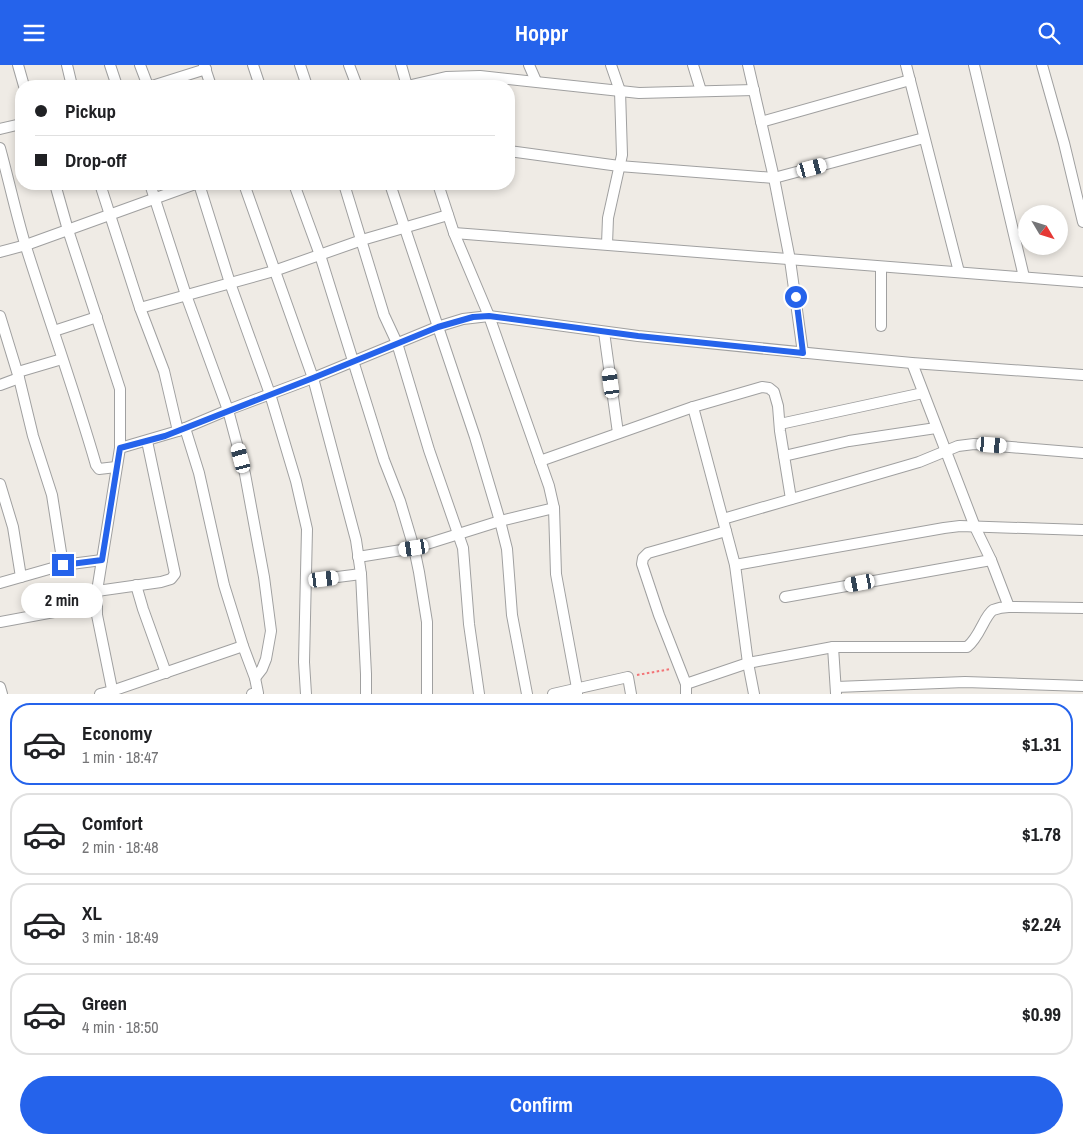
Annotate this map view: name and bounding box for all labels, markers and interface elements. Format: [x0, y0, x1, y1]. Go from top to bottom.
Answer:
text: Hoppr [515, 18, 568, 48]
icon: menu [20, 19, 48, 47]
icon: search [1035, 19, 1063, 47]
text: Pickup [65, 98, 116, 124]
text: Drop-off [65, 147, 126, 173]
car [795, 157, 828, 179]
north arrow [1018, 205, 1068, 255]
map controls [1018, 205, 1068, 255]
route start [785, 286, 807, 308]
car [601, 367, 620, 399]
car [976, 436, 1007, 454]
car [229, 442, 252, 474]
car [398, 538, 429, 558]
route end [52, 554, 74, 576]
car [308, 570, 339, 588]
car [843, 573, 876, 593]
callout: 2 min [22, 583, 104, 617]
text: 2 min [45, 589, 79, 611]
text: Economy [82, 720, 152, 746]
icon: car [22, 722, 67, 767]
text: $1.31 [1022, 731, 1061, 757]
text: 1 min · 18:47 [82, 746, 159, 768]
text: Comfort [82, 810, 143, 836]
icon: car [22, 812, 67, 857]
text: $1.78 [1022, 821, 1061, 847]
text: 2 min · 18:48 [82, 836, 159, 858]
text: XL [82, 900, 102, 926]
icon: car [22, 902, 67, 947]
text: $2.24 [1022, 911, 1061, 937]
text: 3 min · 18:49 [82, 926, 159, 948]
text: Green [82, 990, 127, 1016]
icon: car [22, 992, 67, 1037]
text: $0.99 [1022, 1001, 1061, 1027]
text: 4 min · 18:50 [82, 1016, 159, 1038]
button: Confirm [20, 1076, 1063, 1134]

